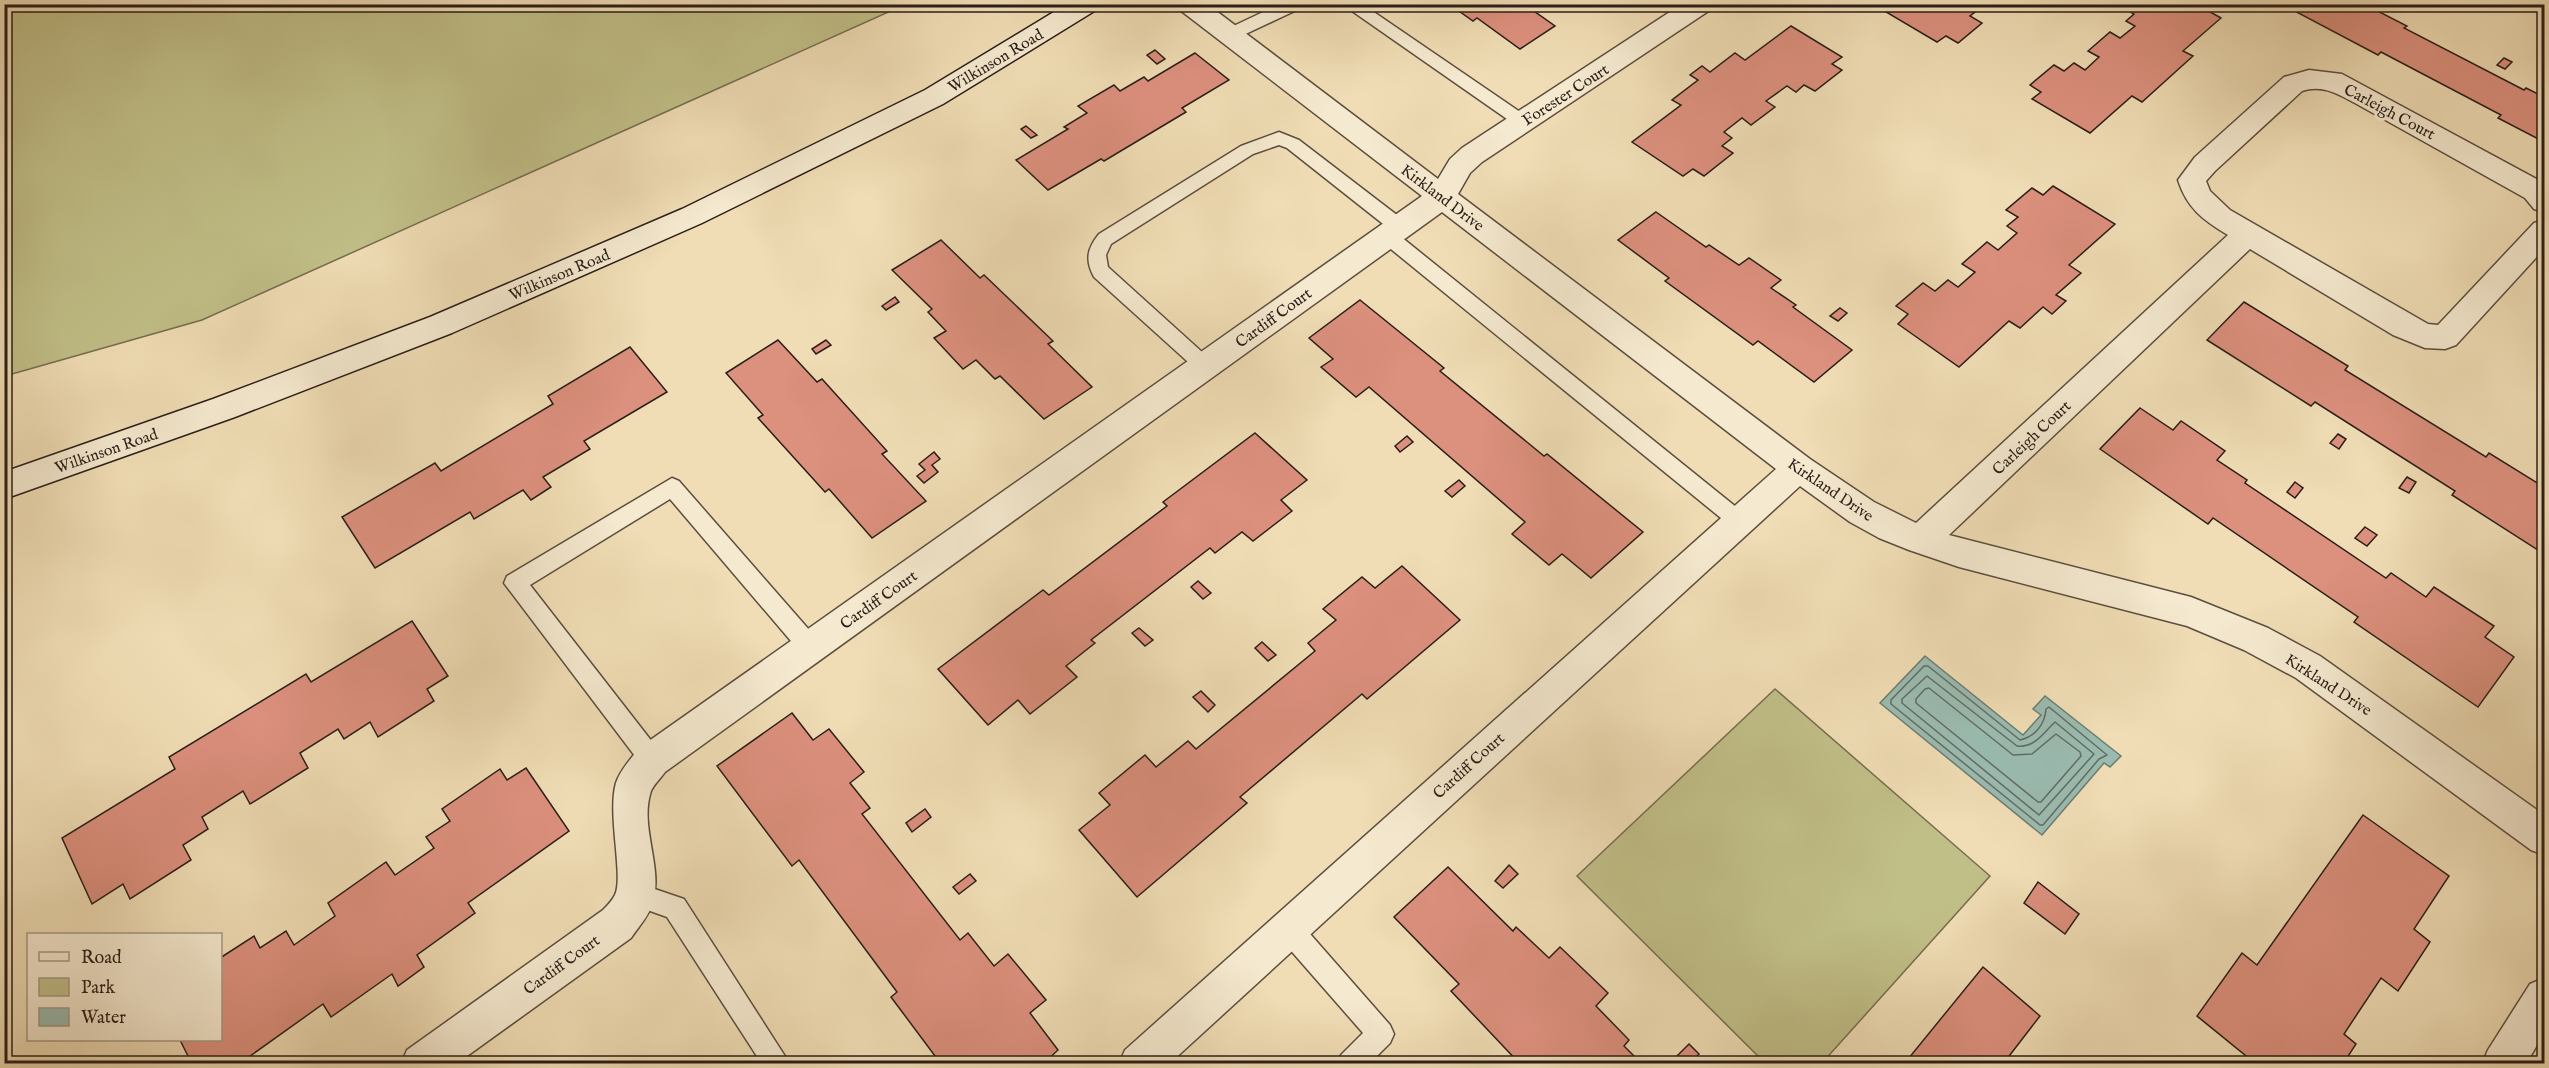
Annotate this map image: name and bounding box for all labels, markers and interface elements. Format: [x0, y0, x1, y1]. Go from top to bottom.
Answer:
street label: Wilkinson Road [945, 25, 1048, 98]
street label: Forester Court [1519, 60, 1614, 131]
street label: Carleigh Court [2340, 80, 2439, 145]
street label: Kirkland Drive [1396, 161, 1487, 236]
street label: Wilkinson Road [506, 245, 614, 306]
street label: Cardiff Court [1232, 284, 1317, 353]
street label: Carleigh Court [1989, 397, 2076, 480]
street label: Wilkinson Road [52, 425, 161, 479]
street label: Kirkland Drive [1783, 455, 1877, 527]
street label: Cardiff Court [837, 566, 922, 635]
street label: Kirkland Drive [2281, 650, 2375, 721]
street label: Cardiff Court [1429, 729, 1510, 804]
street label: Cardiff Court [520, 931, 605, 1000]
legend [27, 933, 222, 1041]
text: Road [81, 947, 122, 970]
text: Park [81, 977, 116, 1000]
text: Water [81, 1007, 126, 1030]

